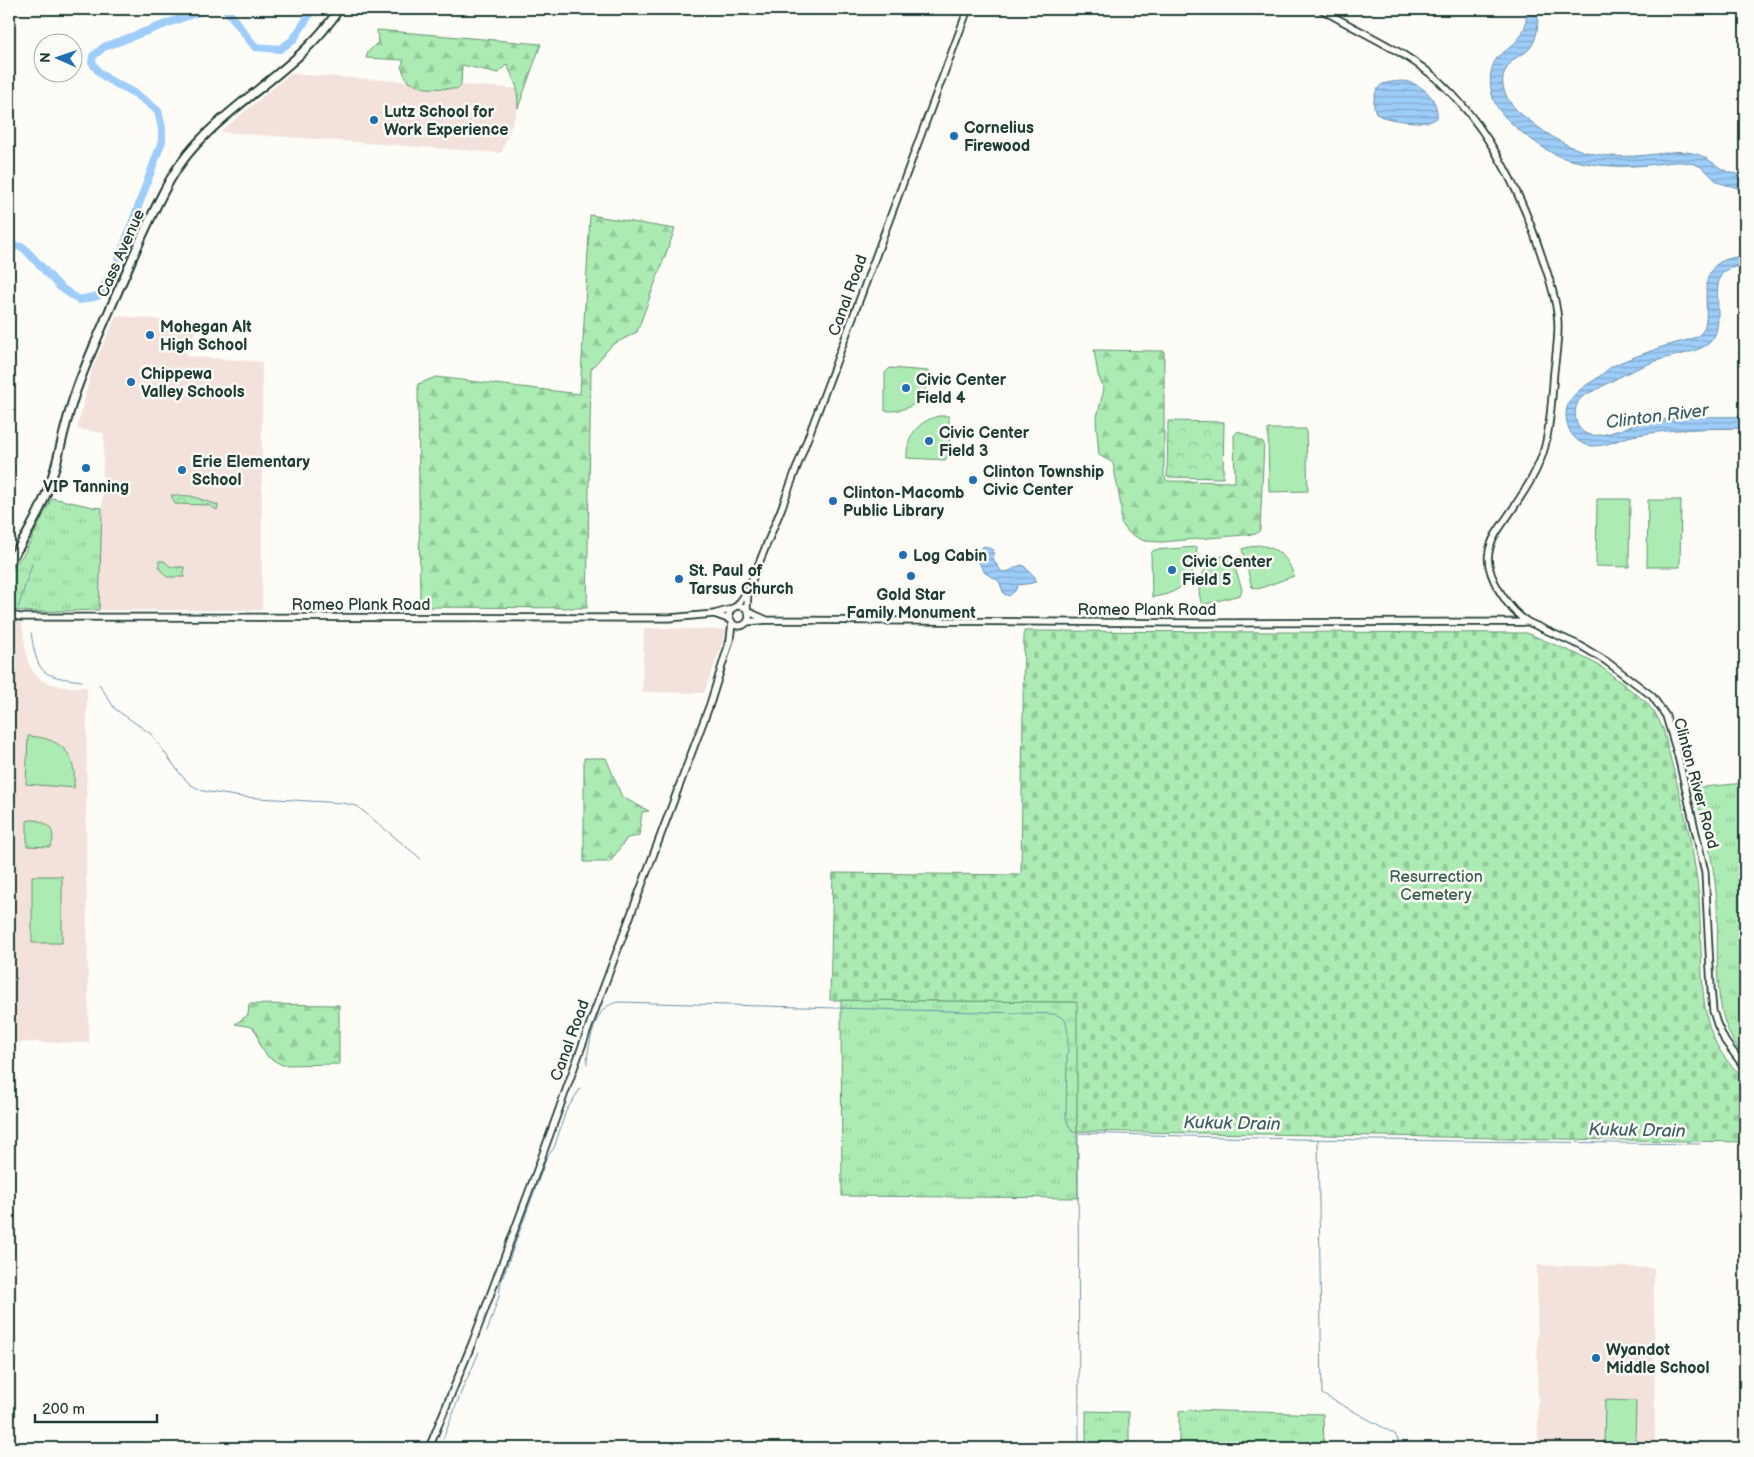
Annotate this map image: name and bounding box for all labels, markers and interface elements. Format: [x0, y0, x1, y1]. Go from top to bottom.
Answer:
north arrow [32, 32, 82, 82]
text: N [37, 52, 54, 63]
place label: Lutz School for Work Experience [384, 103, 508, 140]
marker: Lutz School for Work Experience [368, 114, 380, 126]
place label: Cornelius Firewood [964, 119, 1034, 156]
marker: Cornelius Firewood [948, 130, 960, 142]
street label: Cass Avenue [94, 206, 149, 301]
street label: Canal Road [825, 252, 872, 339]
place label: Mohegan Alt High School [160, 318, 252, 355]
marker: Mohegan Alt High School [144, 329, 156, 341]
place label: Chippewa Valley Schools [141, 365, 245, 402]
place label: Civic Center Field 4 [916, 371, 1007, 408]
marker: Chippewa Valley Schools [125, 376, 137, 388]
marker: Civic Center Field 4 [900, 382, 912, 394]
water label: Clinton River [1605, 400, 1711, 433]
place label: Civic Center Field 3 [939, 424, 1030, 461]
marker: Civic Center Field 3 [923, 435, 935, 447]
place label: Erie Elementary School [192, 453, 311, 490]
marker: VIP Tanning [80, 462, 92, 474]
place label: Clinton Township Civic Center [983, 463, 1104, 500]
marker: Erie Elementary School [176, 464, 188, 476]
marker: Clinton Township Civic Center [967, 474, 979, 486]
place label: VIP Tanning [43, 478, 129, 497]
place label: Clinton-Macomb Public Library [843, 484, 965, 521]
marker: Clinton-Macomb Public Library [827, 495, 839, 507]
place label: Log Cabin [913, 547, 987, 566]
marker: Log Cabin [897, 549, 909, 561]
place label: Civic Center Field 5 [1182, 553, 1273, 590]
place label: St. Paul of Tarsus Church [689, 562, 793, 599]
marker: Civic Center Field 5 [1166, 564, 1178, 576]
marker: Gold Star Family Monument [905, 570, 917, 582]
marker: St. Paul of Tarsus Church [673, 573, 685, 585]
place label: Gold Star Family Monument [846, 586, 976, 623]
street label: Romeo Plank Road [291, 596, 431, 615]
street label: Romeo Plank Road [1077, 601, 1217, 620]
street label: Clinton River Road [1669, 716, 1722, 851]
park label: Resurrection Cemetery [1389, 868, 1483, 905]
street label: Canal Road [547, 997, 594, 1084]
water label: Kukuk Drain [1183, 1112, 1281, 1135]
water label: Kukuk Drain [1588, 1119, 1686, 1142]
place label: Wyandot Middle School [1606, 1341, 1709, 1378]
marker: Wyandot Middle School [1590, 1352, 1602, 1364]
scale bar [35, 1392, 158, 1424]
text: 200 m [42, 1400, 85, 1419]

